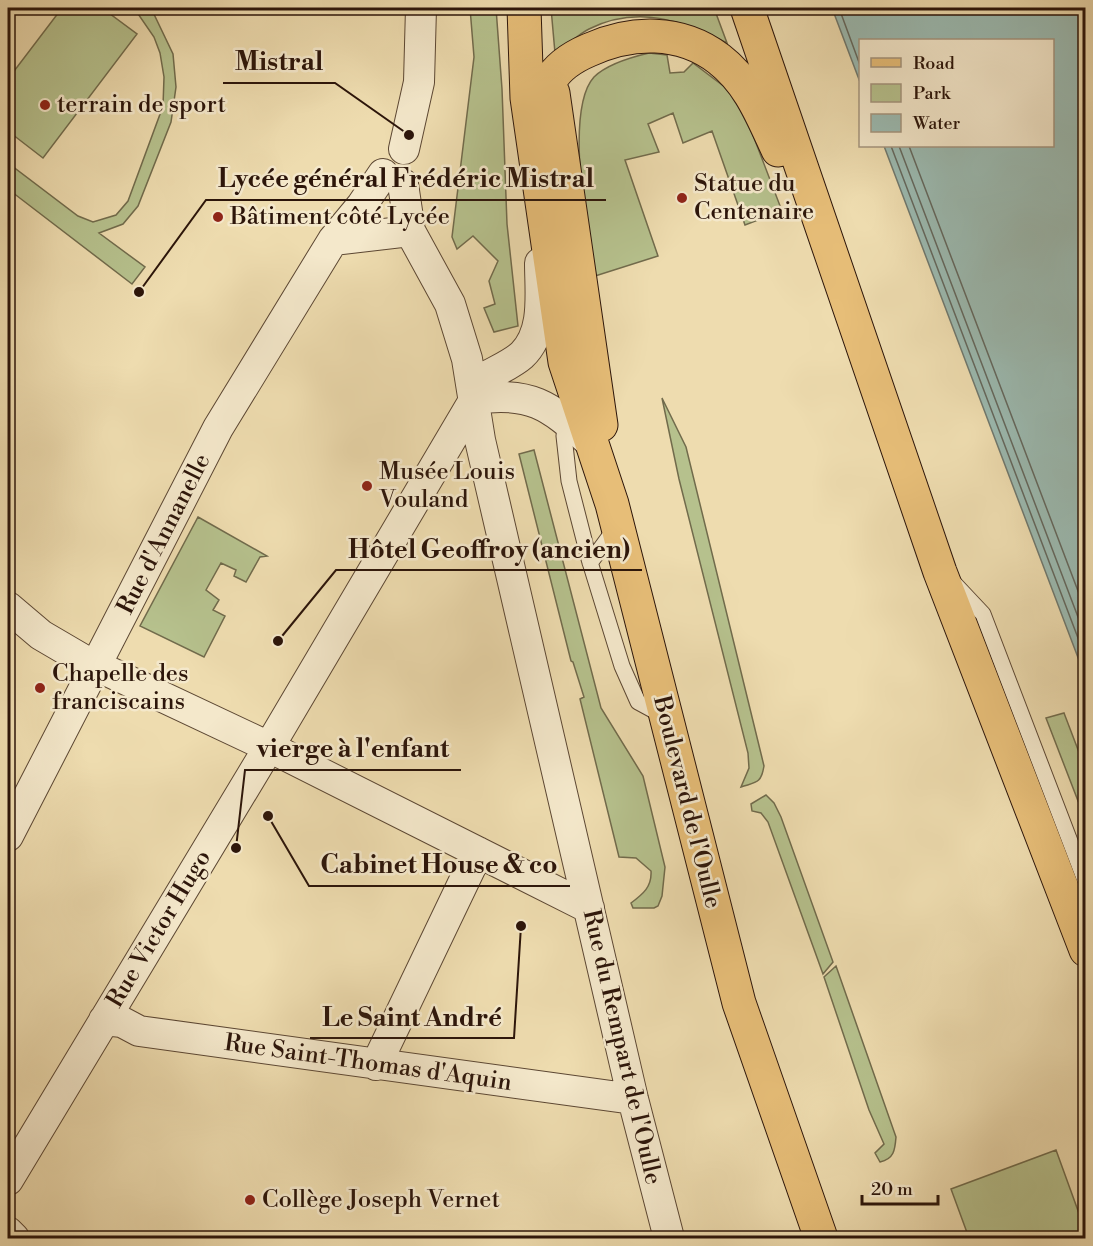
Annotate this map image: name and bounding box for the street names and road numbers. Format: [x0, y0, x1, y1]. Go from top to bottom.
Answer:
street label: Rue d'Annanelle [111, 449, 217, 619]
street label: Boulevard de l'Oulle [646, 692, 728, 911]
street label: Rue Victor Hugo [100, 845, 218, 1013]
street label: Rue du Rempart de l'Oulle [576, 906, 668, 1188]
street label: Rue Saint-Thomas d'Aquin [222, 1028, 514, 1098]

